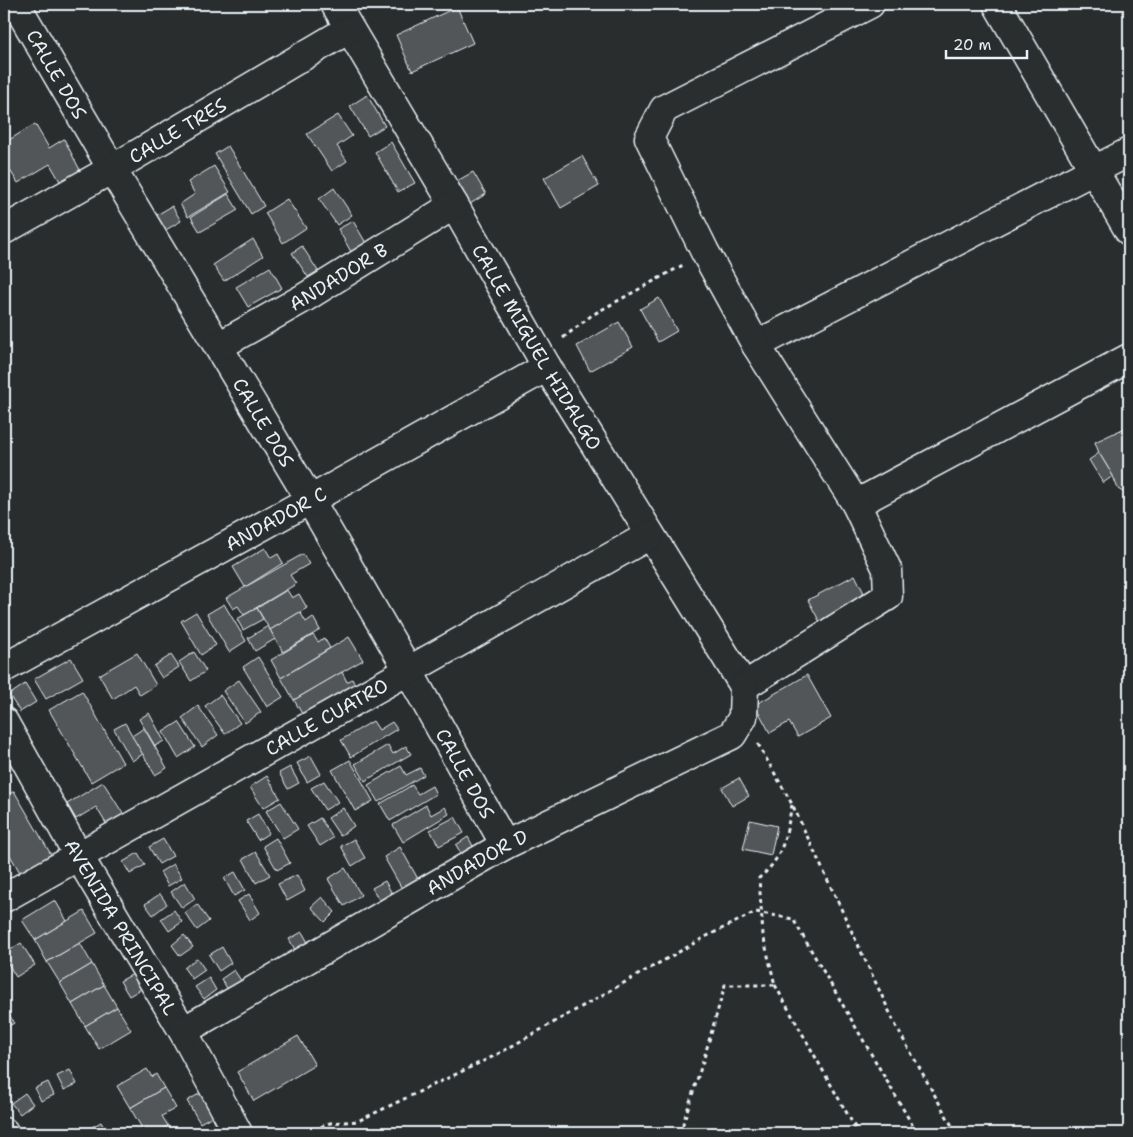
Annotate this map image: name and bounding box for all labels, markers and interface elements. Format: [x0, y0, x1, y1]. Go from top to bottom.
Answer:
street label: CALLE DOS [20, 25, 92, 124]
scale bar [946, 28, 1027, 60]
text: 20 m [953, 35, 992, 55]
street label: CALLE TRES [124, 92, 231, 169]
street label: ANDADOR B [285, 237, 393, 317]
street label: CALLE MIGUEL HIDALGO [466, 240, 607, 455]
street label: CALLE DOS [227, 373, 299, 472]
street label: ANDADOR C [221, 481, 331, 557]
street label: CALLE CUATRO [261, 673, 393, 762]
street label: CALLE DOS [430, 724, 500, 823]
street label: ANDADOR D [422, 824, 532, 901]
street label: AVENIDA PRINCIPAL [59, 835, 183, 1020]

